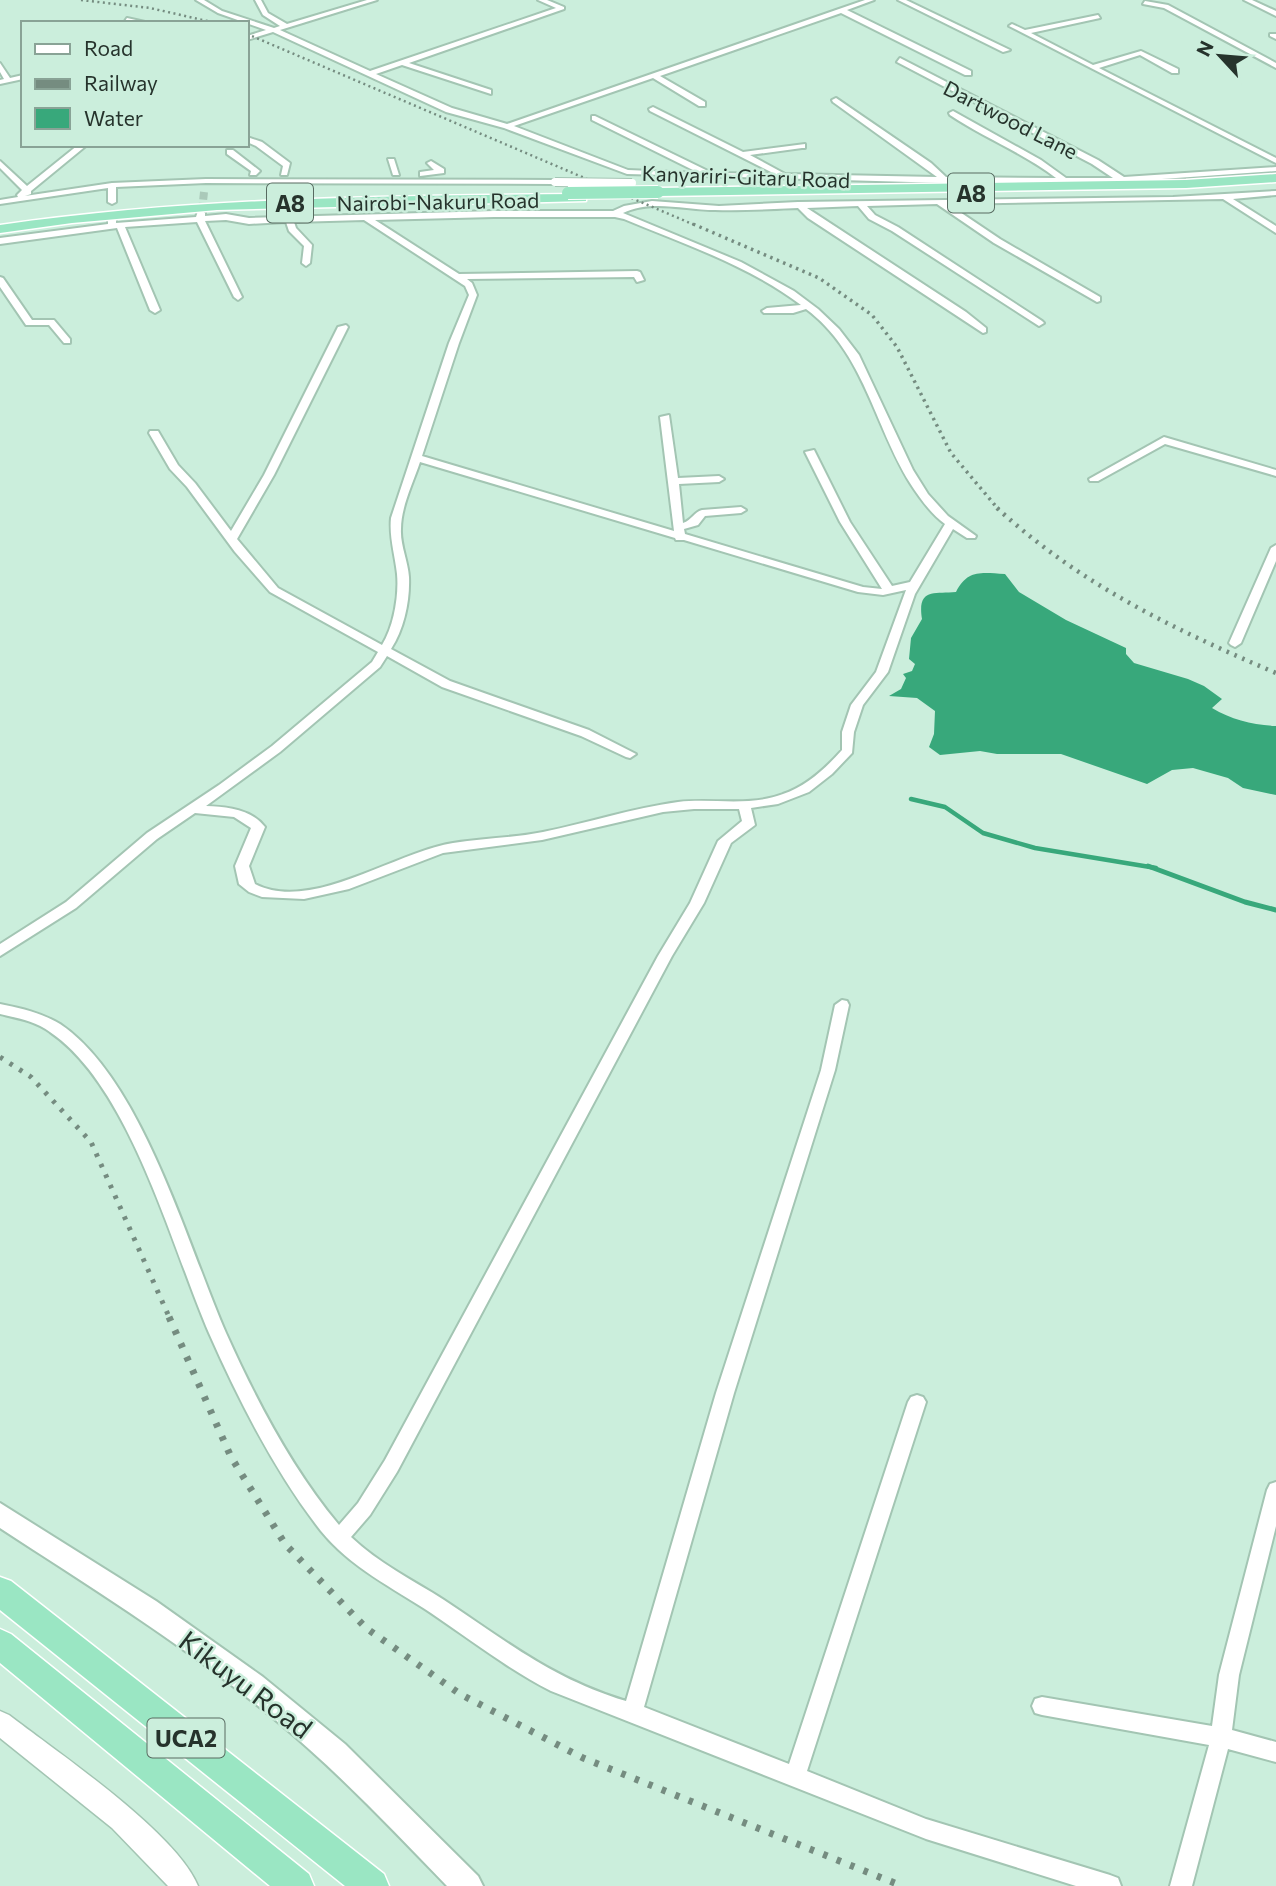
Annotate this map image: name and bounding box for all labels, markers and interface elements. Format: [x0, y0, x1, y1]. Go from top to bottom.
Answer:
legend [21, 21, 248, 147]
north arrow [1185, 21, 1255, 91]
text: Road [84, 35, 133, 60]
text: N [1191, 37, 1218, 60]
text: Railway [84, 70, 158, 95]
street label: Dartwood Lane [940, 74, 1082, 164]
text: Water [84, 105, 143, 130]
street label: Kanyariri-Gitaru Road [641, 160, 851, 192]
road number: A8 [948, 174, 994, 212]
road number: A8 [267, 184, 313, 222]
street label: Nairobi-Nakuru Road [337, 187, 539, 215]
street label: Kikuyu Road [173, 1623, 319, 1745]
road number: UCA2 [148, 1718, 224, 1758]

